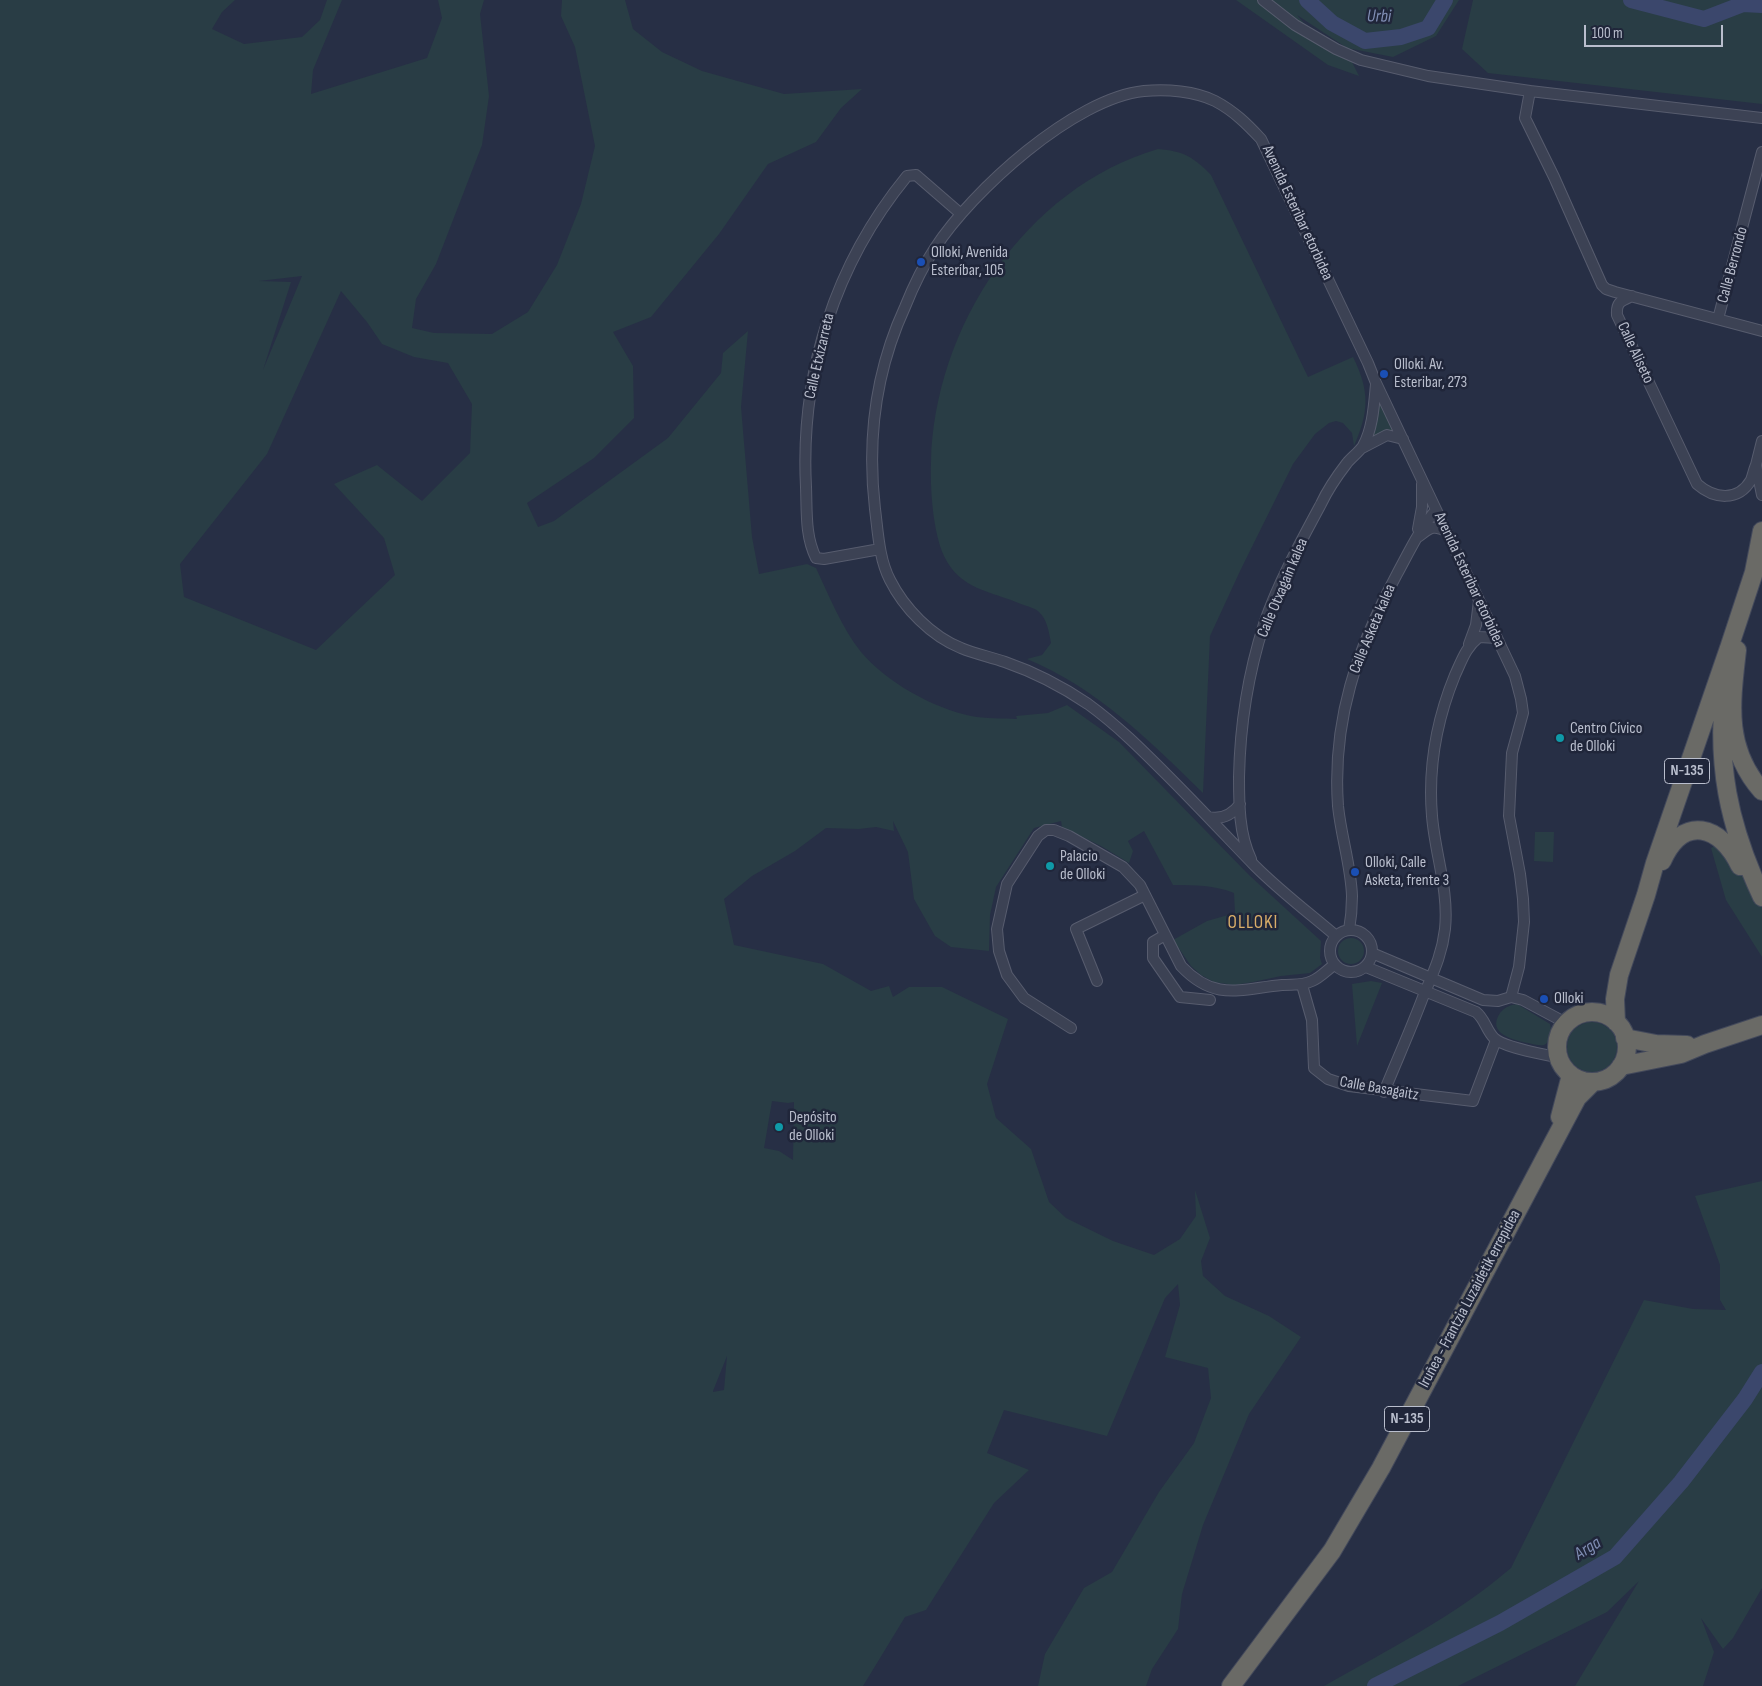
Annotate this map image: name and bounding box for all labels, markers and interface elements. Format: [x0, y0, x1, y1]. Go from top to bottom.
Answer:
water label: Urbi [1367, 6, 1391, 28]
scale bar [1587, 15, 1726, 47]
text: 100 m [1592, 24, 1623, 43]
street label: Avenida Esteribar etorbidea [1257, 143, 1337, 283]
street label: Calle Berrondo [1714, 225, 1752, 305]
place label: Olloki, Avenida Esteríbar, 105 [931, 243, 1008, 281]
marker: Olloki, Avenida Esteríbar, 105 [915, 256, 927, 268]
street label: Calle Etxizarreta [801, 311, 839, 401]
street label: Calle Aliseto [1612, 319, 1658, 387]
place label: Olloki. Av. Esteribar, 273 [1394, 355, 1467, 393]
marker: Olloki. Av. Esteribar, 273 [1378, 368, 1390, 380]
street label: Avenida Esteribar etorbidea [1429, 510, 1509, 650]
street label: Calle Otxagain kalea [1253, 536, 1313, 640]
street label: Calle Asketa kalea [1346, 582, 1400, 676]
place label: Centro Cívico de Olloki [1570, 719, 1642, 757]
marker: Centro Cívico de Olloki [1554, 732, 1566, 744]
road number: N-135 [1664, 758, 1710, 784]
place label: Palacio de Olloki [1060, 847, 1105, 885]
place label: Olloki, Calle Asketa, frente 3 [1365, 853, 1449, 891]
marker: Palacio de Olloki [1044, 860, 1056, 872]
marker: Olloki, Calle Asketa, frente 3 [1349, 866, 1361, 878]
district label: OLLOKI [1227, 912, 1279, 934]
place label: Olloki [1554, 989, 1584, 1009]
marker: Olloki [1538, 993, 1550, 1005]
street label: Calle Basagaitz [1338, 1073, 1420, 1105]
place label: Depósito de Olloki [789, 1108, 837, 1146]
marker: Depósito de Olloki [773, 1121, 785, 1133]
street label: Iruñea - Frantzia Luzaidetik errepidea [1415, 1207, 1525, 1391]
road number: N-135 [1384, 1406, 1430, 1432]
water label: Arga [1571, 1533, 1605, 1565]

